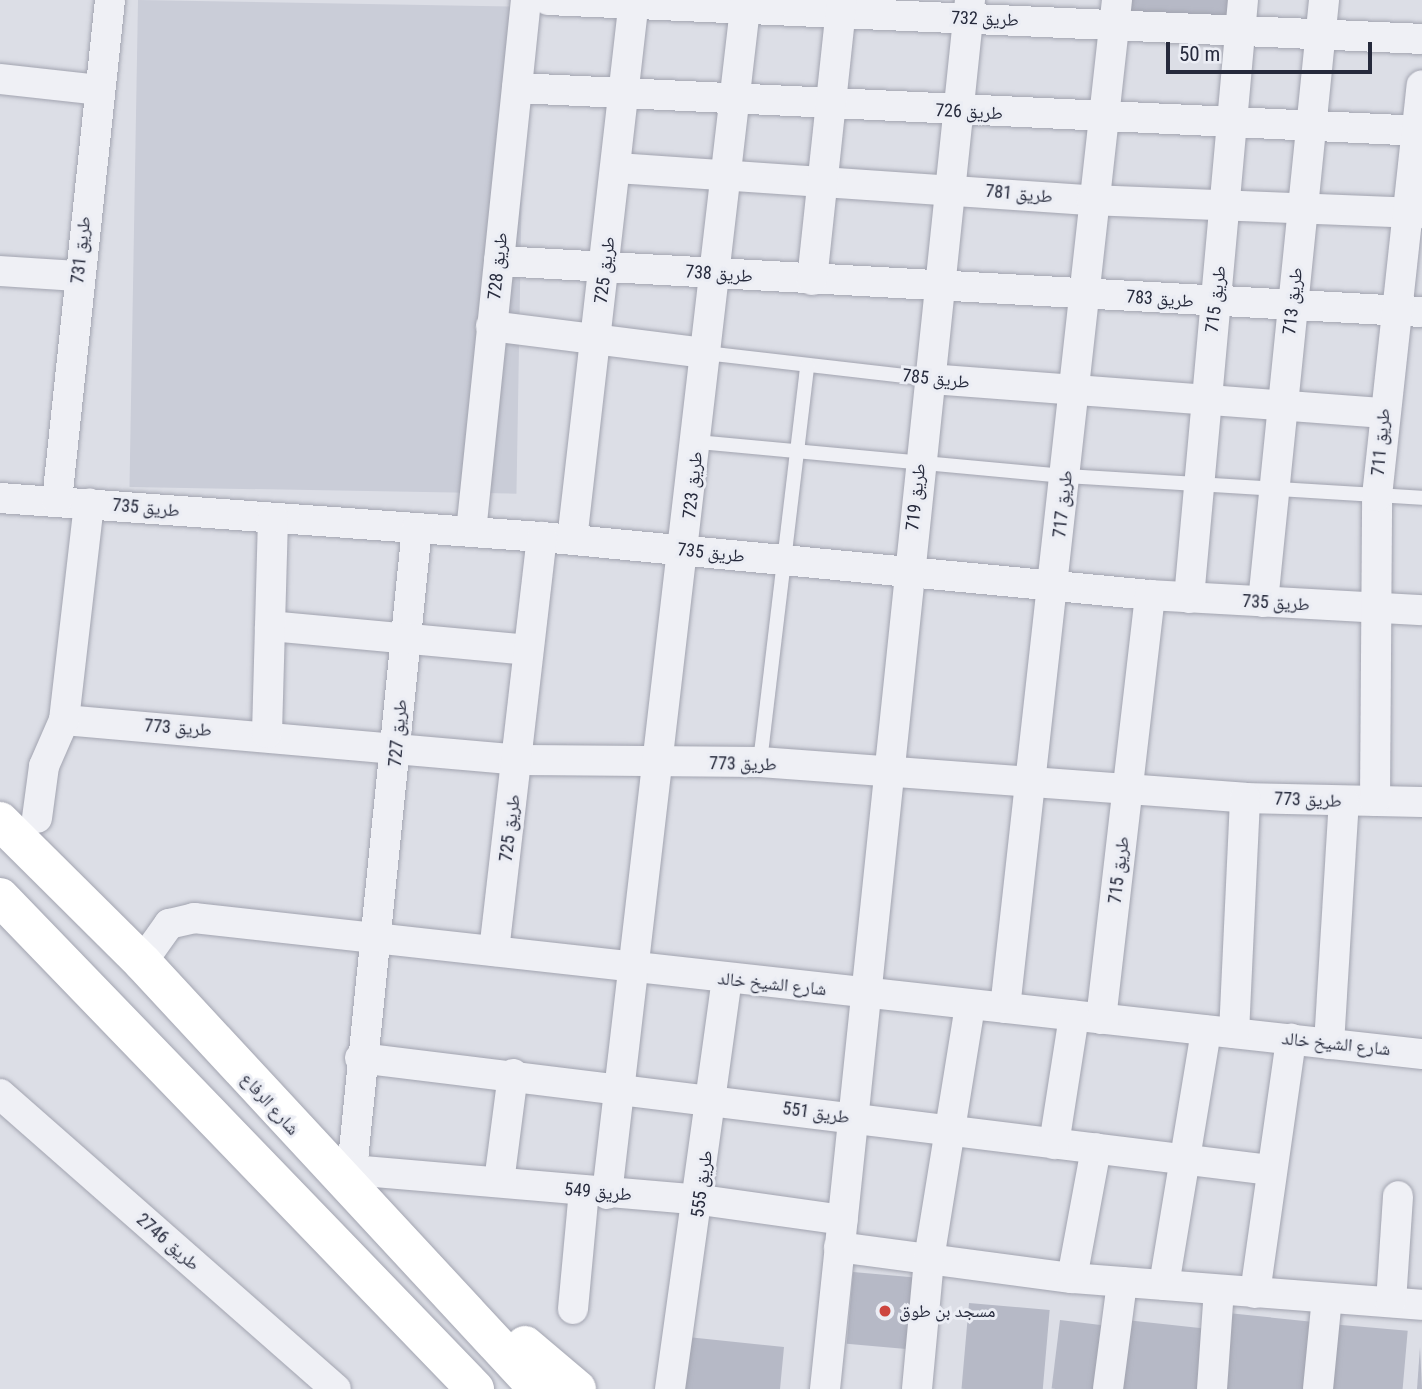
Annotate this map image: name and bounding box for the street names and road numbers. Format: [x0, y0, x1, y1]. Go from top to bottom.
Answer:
street label: طريق 732 [951, 7, 1019, 31]
street label: طريق 726 [935, 99, 1003, 125]
street label: طريق 781 [984, 180, 1054, 208]
street label: طريق 731 [67, 215, 95, 285]
street label: طريق 728 [484, 231, 512, 301]
street label: طريق 725 [590, 235, 620, 305]
street label: طريق 738 [684, 261, 754, 287]
street label: طريق 715 [1201, 264, 1231, 334]
street label: طريق 713 [1279, 266, 1307, 336]
street label: طريق 783 [1125, 286, 1195, 312]
street label: طريق 785 [901, 365, 971, 393]
street label: طريق 711 [1367, 407, 1395, 477]
street label: طريق 723 [679, 450, 707, 520]
street label: طريق 719 [902, 462, 930, 532]
street label: طريق 717 [1049, 469, 1077, 539]
street label: طريق 735 [111, 494, 181, 522]
street label: طريق 735 [676, 539, 746, 567]
street label: طريق 735 [1242, 590, 1310, 616]
street label: طريق 727 [384, 698, 412, 768]
street label: طريق 773 [143, 715, 213, 741]
street label: طريق 773 [709, 753, 777, 775]
street label: طريق 773 [1274, 788, 1342, 812]
street label: طريق 725 [495, 793, 525, 863]
street label: طريق 715 [1104, 835, 1134, 905]
street label: شارع الشيخ خالد [717, 968, 827, 1000]
street label: شارع الشيخ خالد [1281, 1028, 1391, 1060]
street label: شارع الرفاع [236, 1068, 304, 1140]
street label: طريق 551 [781, 1098, 851, 1128]
street label: طريق 555 [687, 1149, 717, 1219]
street label: طريق 549 [563, 1178, 633, 1206]
street label: طريق 2746 [132, 1209, 204, 1275]

